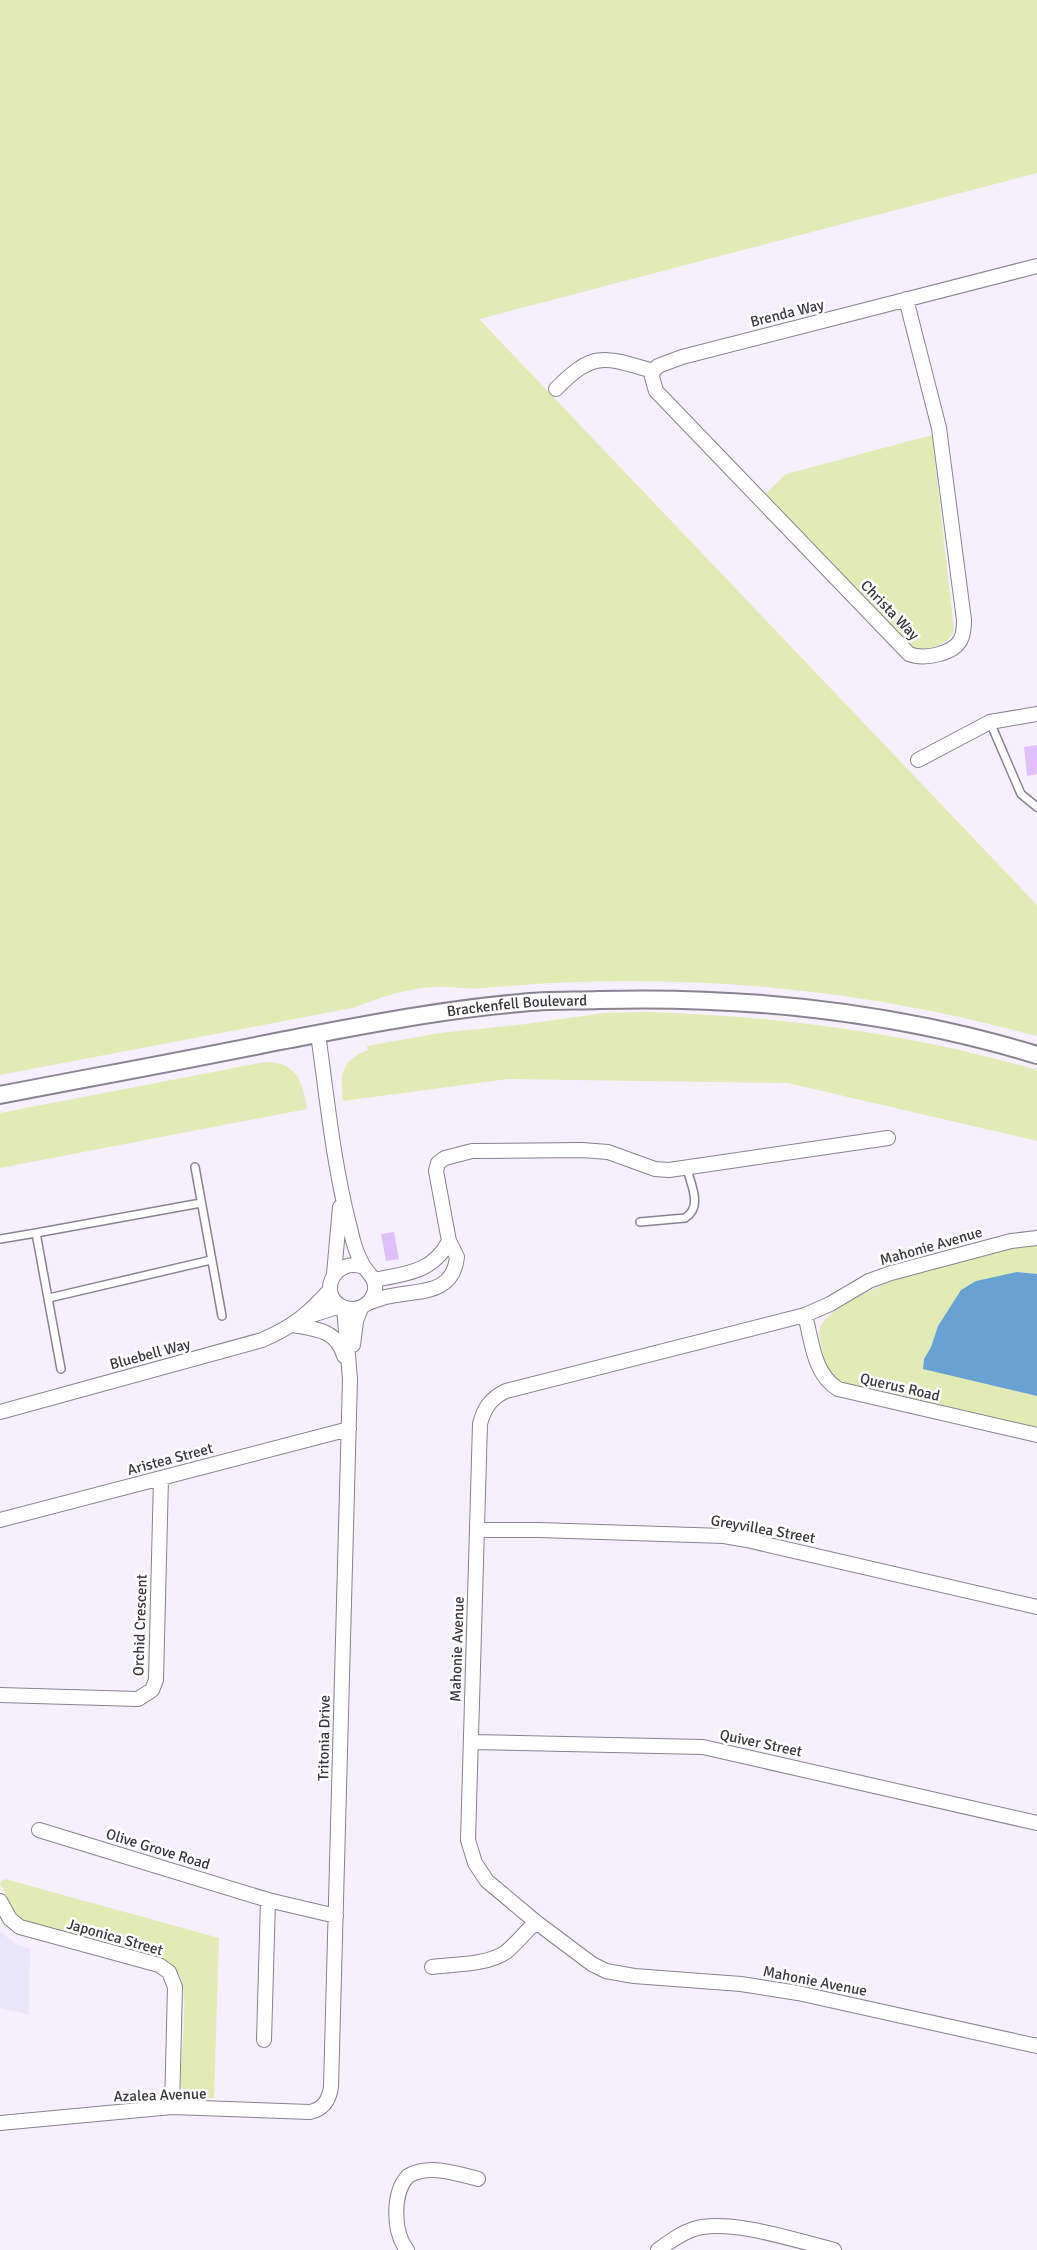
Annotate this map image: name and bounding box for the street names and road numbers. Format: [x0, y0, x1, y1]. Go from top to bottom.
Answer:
street label: Brenda Way [748, 295, 826, 331]
street label: Christa Way [857, 576, 923, 644]
street label: Brackenfell Boulevard [446, 991, 587, 1020]
street label: Mahonie Avenue [878, 1223, 984, 1269]
street label: Bluebell Way [108, 1335, 192, 1373]
street label: Querus Road [858, 1369, 942, 1405]
street label: Aristea Street [125, 1439, 215, 1479]
street label: Greyvillea Street [709, 1511, 817, 1547]
street label: Orchid Crescent [129, 1574, 151, 1676]
street label: Mahonie Avenue [446, 1596, 468, 1702]
street label: Tritonia Drive [314, 1695, 334, 1781]
street label: Quiver Street [718, 1725, 804, 1761]
street label: Olive Grove Road [104, 1825, 212, 1873]
street label: Japonica Street [65, 1915, 165, 1959]
street label: Mahonie Avenue [761, 1962, 869, 2000]
street label: Azalea Avenue [113, 2084, 207, 2106]

